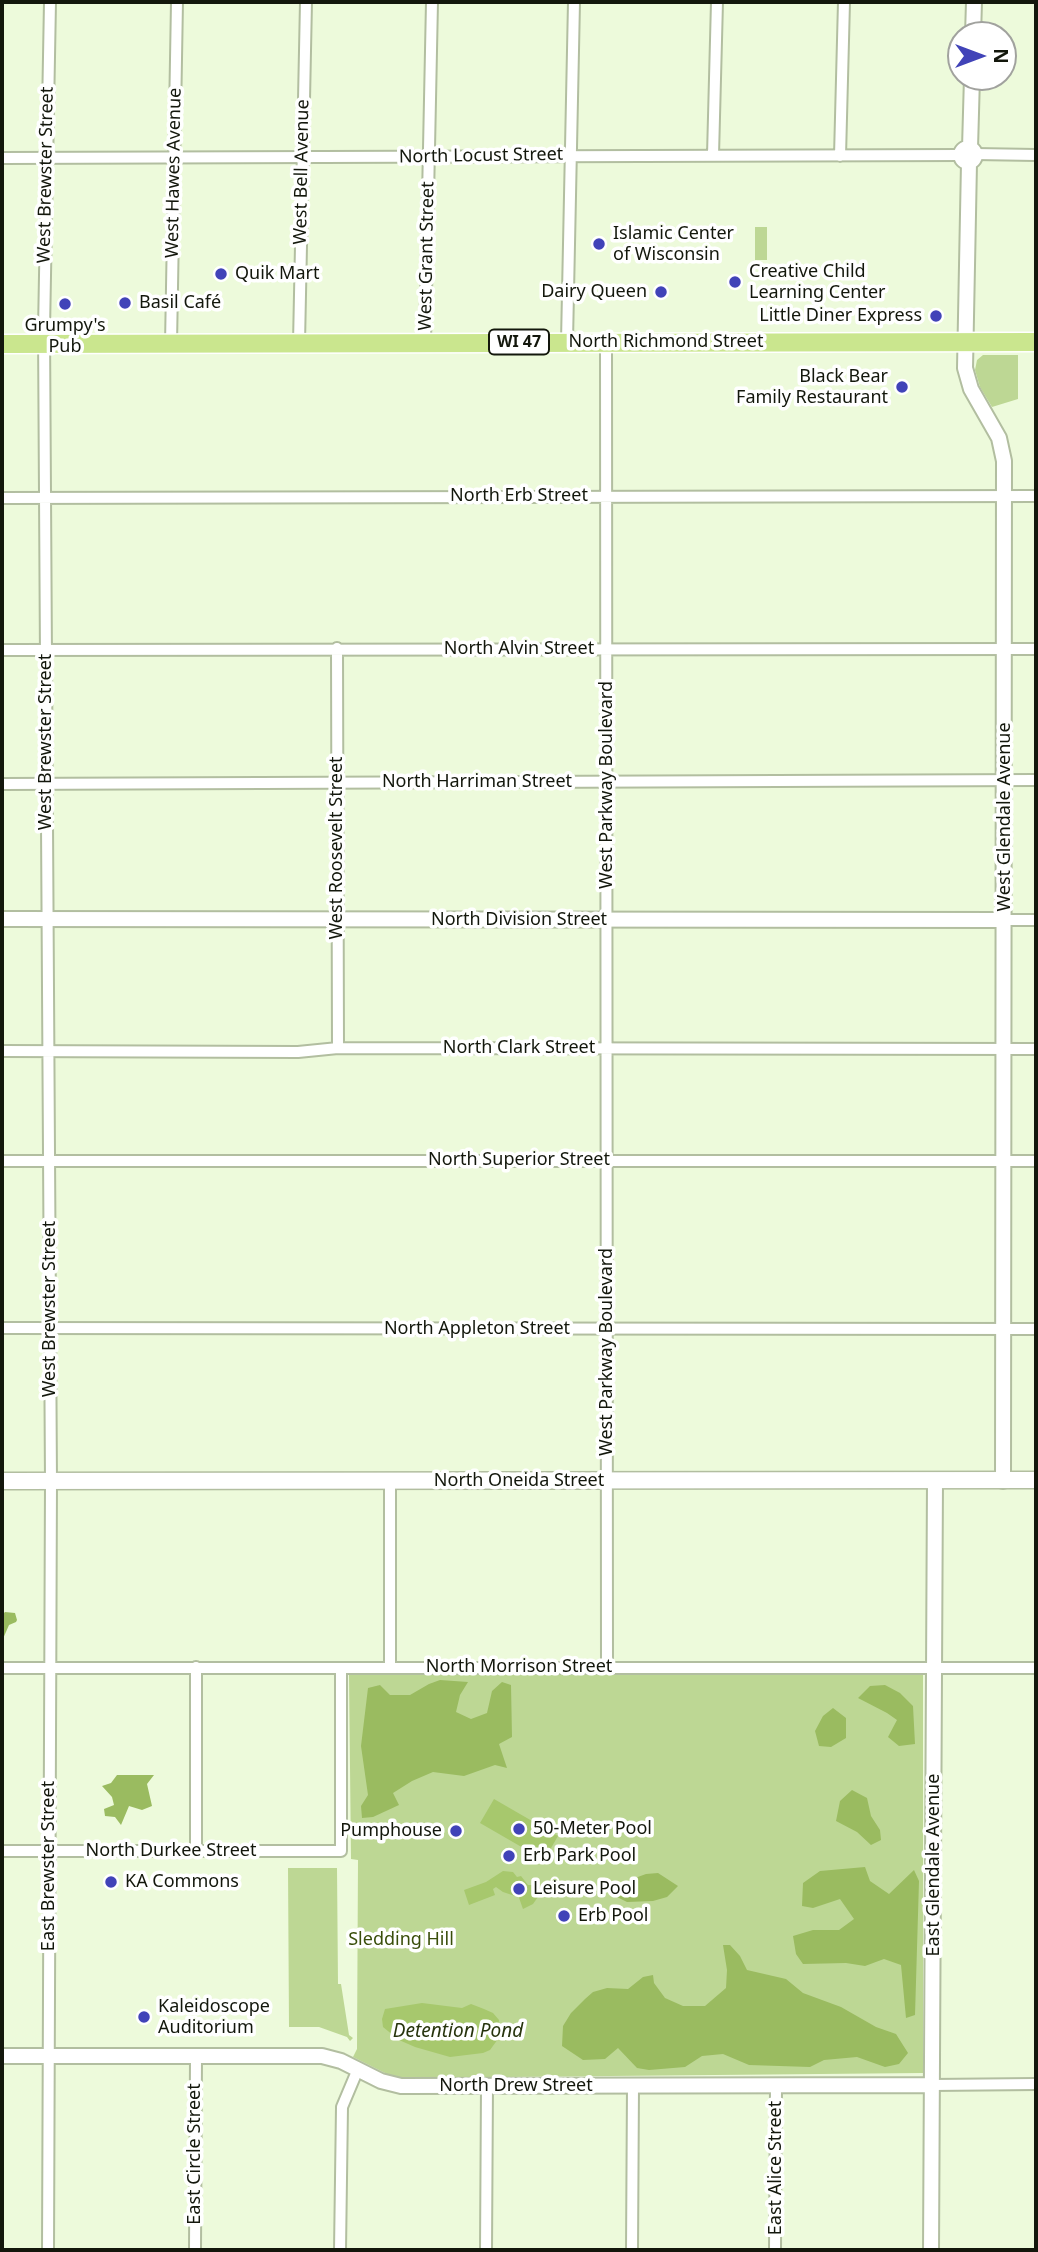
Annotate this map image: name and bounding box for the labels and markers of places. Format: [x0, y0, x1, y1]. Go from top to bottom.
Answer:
place label: Islamic Center of Wisconsin [613, 223, 734, 266]
marker: Islamic Center of Wisconsin [591, 236, 607, 252]
place label: Creative Child Learning Center [749, 261, 885, 304]
place label: Quik Mart [235, 263, 319, 285]
marker: Quik Mart [213, 266, 229, 282]
marker: Creative Child Learning Center [727, 274, 743, 290]
place label: Dairy Queen [541, 281, 647, 303]
marker: Dairy Queen [653, 284, 669, 300]
place label: Basil Café [139, 292, 221, 314]
marker: Basil Café [117, 295, 133, 311]
marker: Grumpy's Pub [57, 296, 73, 312]
place label: Little Diner Express [759, 305, 922, 327]
marker: Little Diner Express [928, 308, 944, 324]
place label: Grumpy's Pub [24, 315, 106, 358]
place label: Black Bear Family Restaurant [736, 366, 888, 408]
marker: Black Bear Family Restaurant [894, 379, 910, 395]
place label: 50-Meter Pool [533, 1818, 652, 1840]
place label: Pumphouse [340, 1820, 442, 1842]
marker: 50-Meter Pool [511, 1821, 527, 1837]
marker: Pumphouse [448, 1823, 464, 1839]
place label: Erb Park Pool [523, 1845, 636, 1867]
marker: Erb Park Pool [501, 1848, 517, 1864]
place label: KA Commons [125, 1871, 239, 1893]
marker: KA Commons [103, 1874, 119, 1890]
place label: Leisure Pool [533, 1878, 636, 1900]
marker: Leisure Pool [511, 1881, 527, 1897]
place label: Erb Pool [578, 1905, 649, 1927]
marker: Erb Pool [556, 1908, 572, 1924]
place label: Kaleidoscope Auditorium [158, 1996, 270, 2038]
marker: Kaleidoscope Auditorium [136, 2009, 152, 2025]

